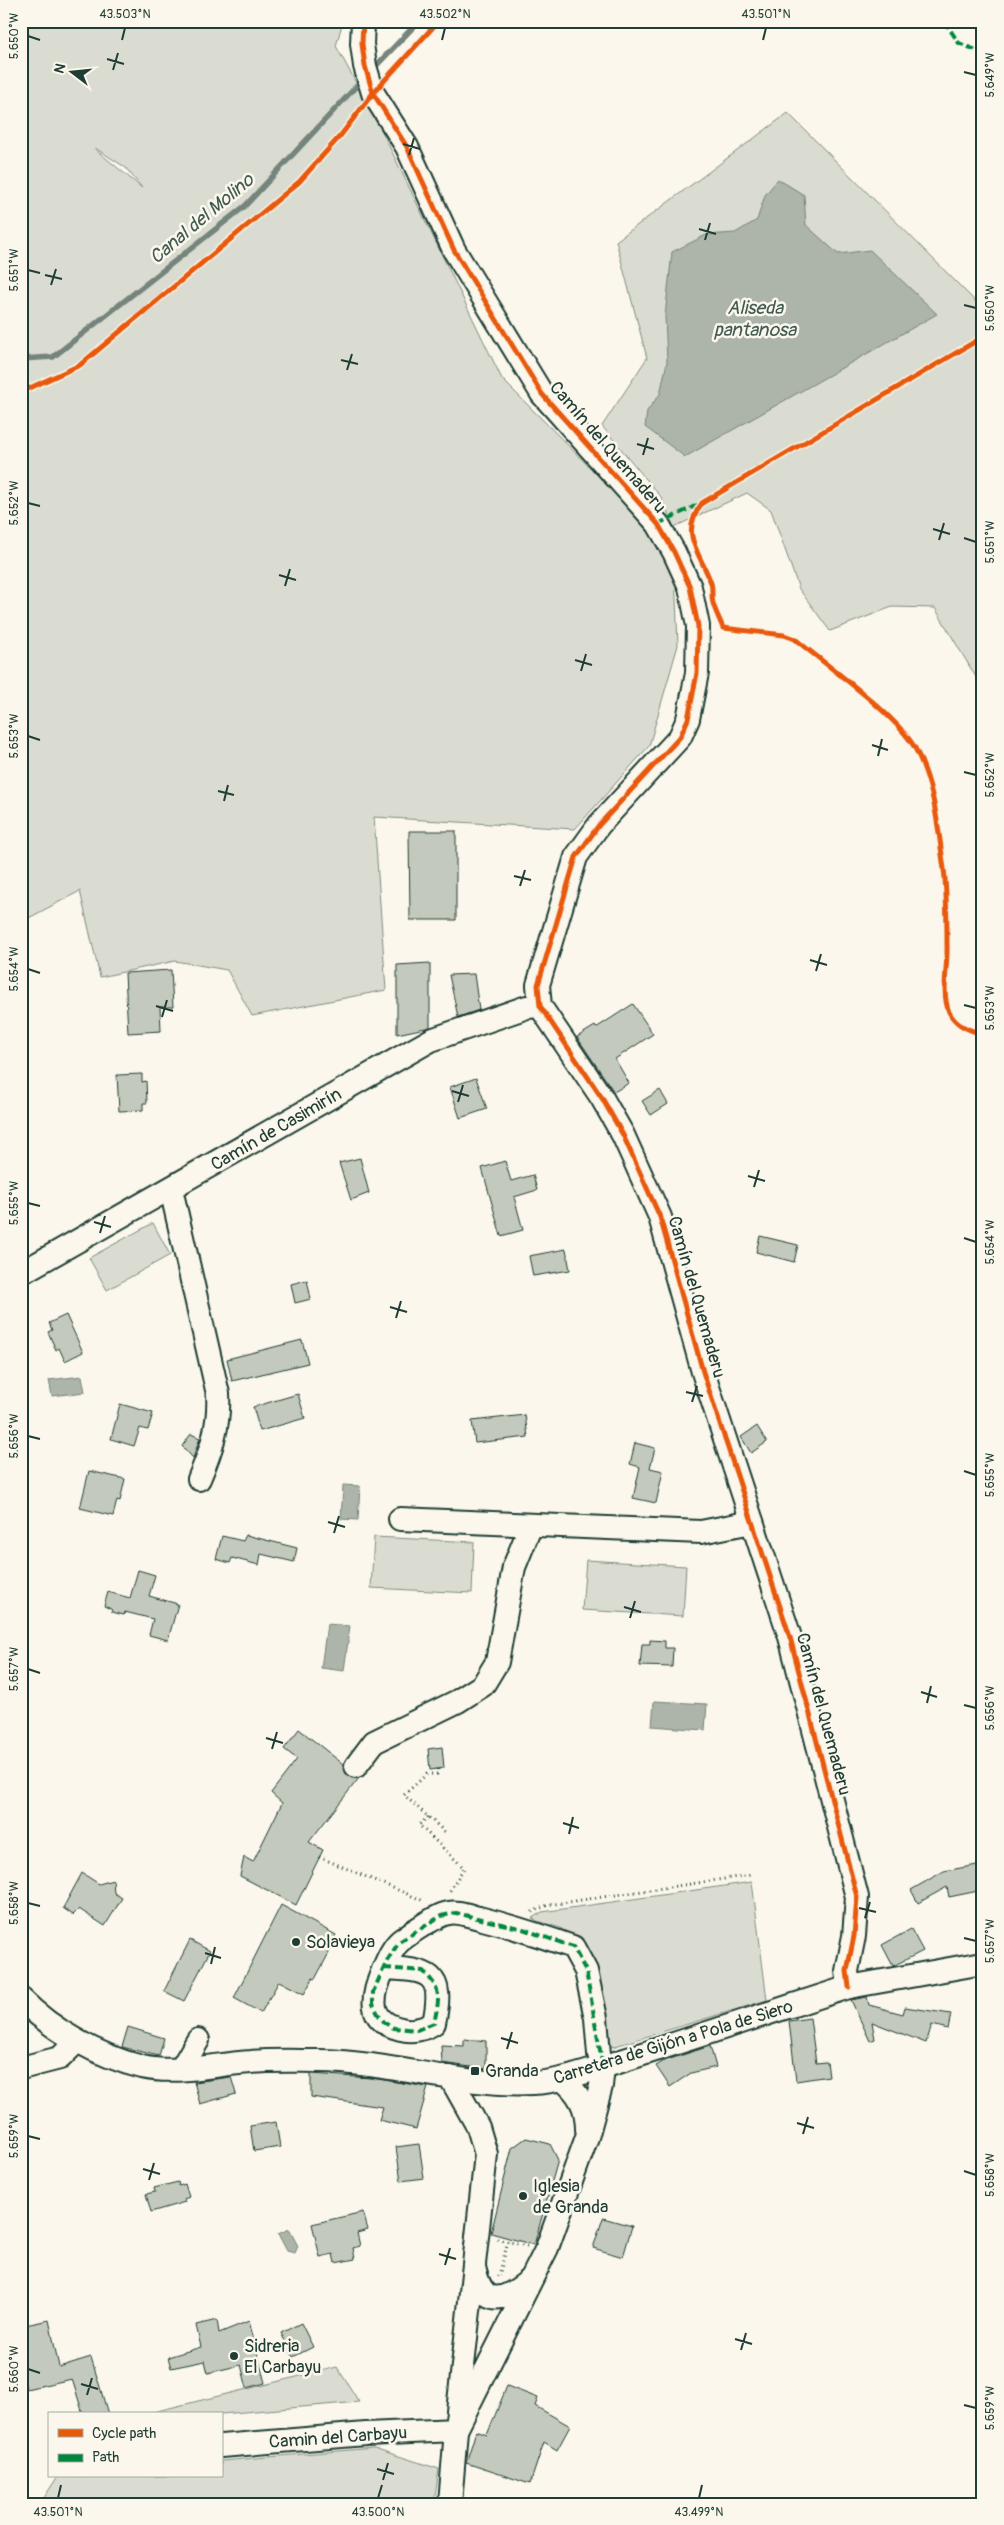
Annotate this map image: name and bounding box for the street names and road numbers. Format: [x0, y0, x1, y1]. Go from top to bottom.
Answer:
street label: Camín del Quemaderu [544, 377, 671, 518]
street label: Camín de Casimirín [207, 1083, 346, 1176]
street label: Camín del Quemaderu [662, 1214, 731, 1381]
street label: Camín del Quemaderu [791, 1630, 856, 1798]
street label: Carretera de Gijón a Pola de Siero [550, 1995, 796, 2090]
street label: Camin del Carbayu [268, 2421, 408, 2454]

